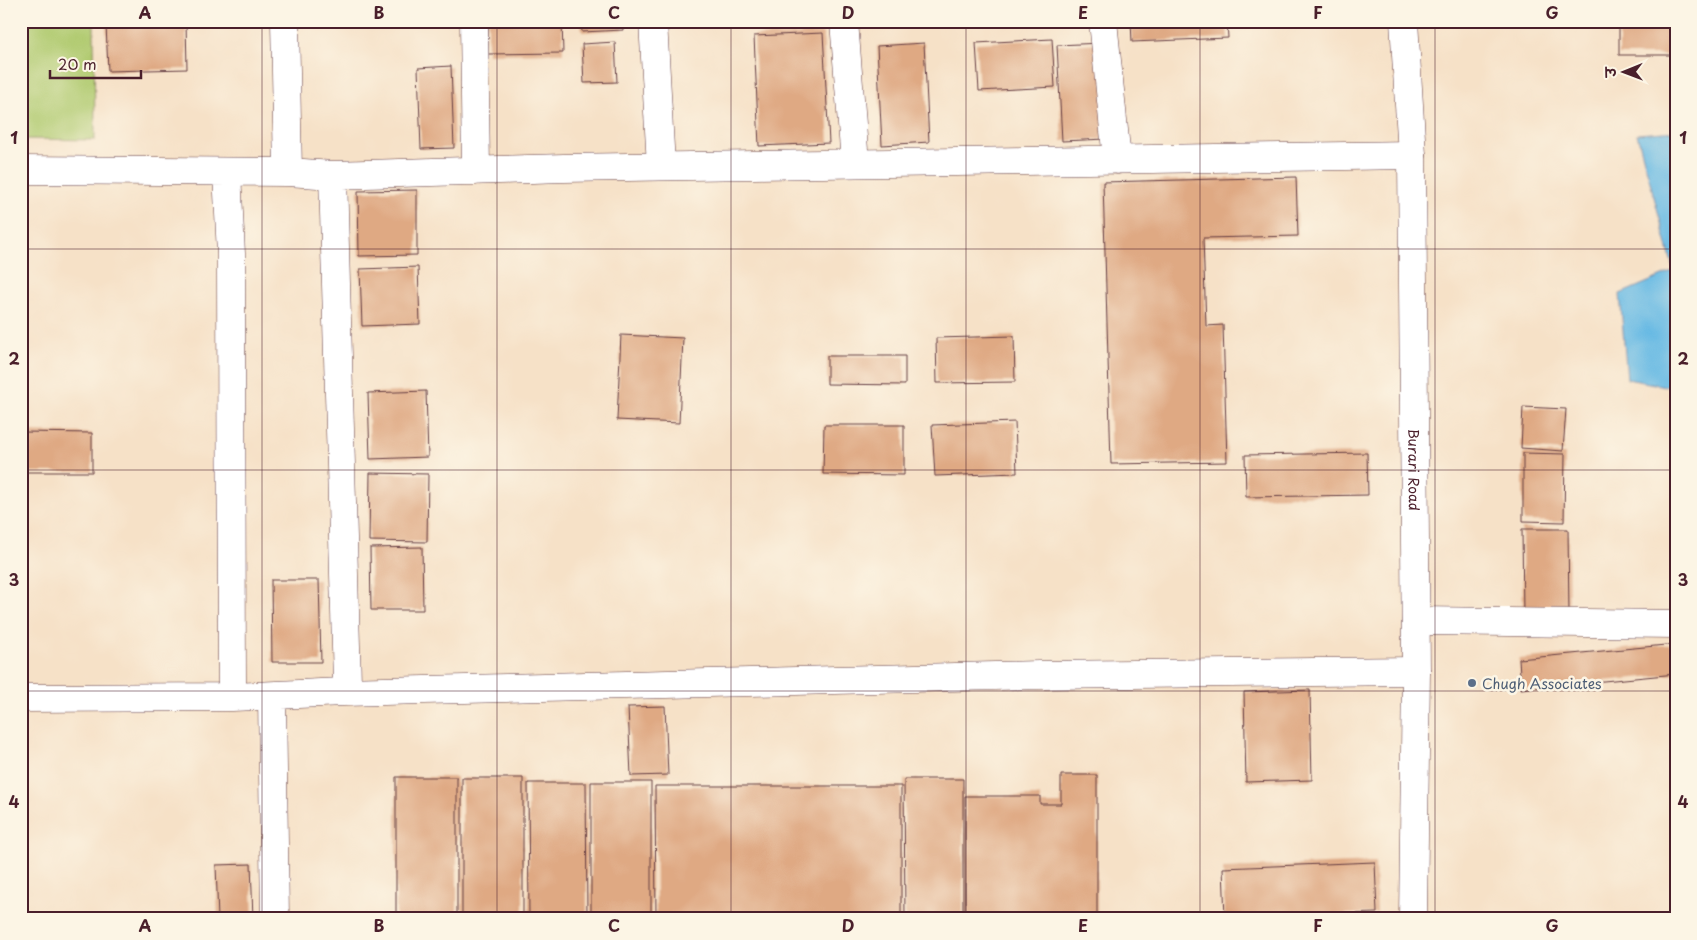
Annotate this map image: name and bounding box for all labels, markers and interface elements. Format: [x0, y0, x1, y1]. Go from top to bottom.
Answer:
text: A [139, 0, 152, 24]
text: B [374, 0, 385, 24]
text: C [608, 0, 620, 24]
text: D [842, 0, 854, 24]
text: E [1078, 0, 1088, 24]
text: F [1313, 0, 1323, 24]
text: G [1545, 0, 1559, 24]
scale bar [50, 48, 141, 80]
north arrow [1600, 48, 1650, 98]
text: 20 m [58, 52, 97, 75]
text: उ [1600, 66, 1621, 79]
text: 1 [10, 125, 18, 149]
text: 1 [1679, 125, 1687, 149]
text: 2 [8, 346, 20, 370]
text: 2 [1677, 346, 1689, 370]
street label: Burari Road [1404, 429, 1425, 511]
text: 3 [9, 567, 19, 591]
text: 3 [1678, 567, 1688, 591]
place label: Chugh Associates [1482, 673, 1602, 694]
marker: Chugh Associates [1466, 677, 1478, 689]
text: 4 [9, 789, 20, 813]
text: 4 [1678, 789, 1689, 813]
text: A [139, 913, 152, 937]
text: B [374, 913, 385, 937]
text: C [608, 913, 620, 937]
text: D [842, 913, 854, 937]
text: E [1078, 913, 1088, 937]
text: F [1313, 913, 1323, 937]
text: G [1545, 913, 1559, 937]

